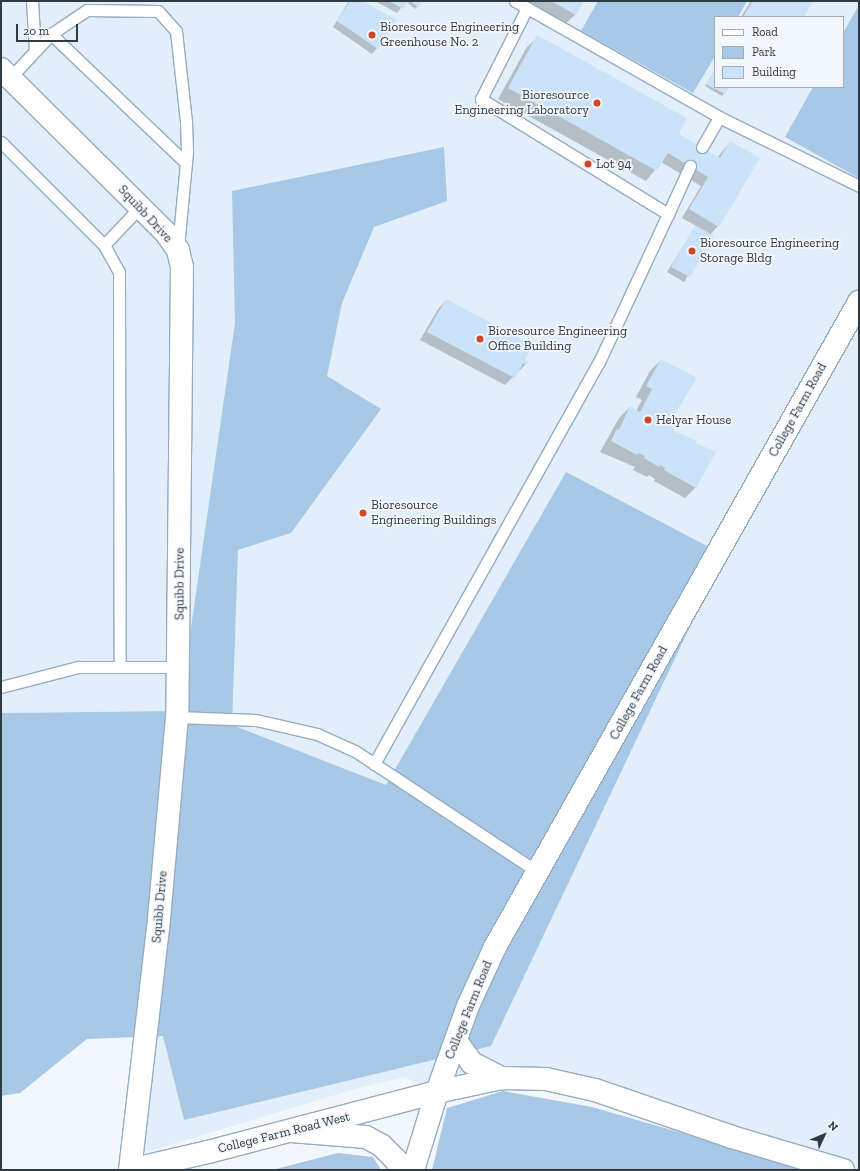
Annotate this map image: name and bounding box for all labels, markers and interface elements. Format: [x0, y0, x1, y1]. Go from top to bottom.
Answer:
scale bar [18, 16, 80, 42]
legend [714, 16, 844, 88]
place label: Bioresource Engineering Greenhouse No. 2 [380, 20, 519, 51]
text: 20 m [23, 24, 49, 38]
text: Road [752, 25, 778, 39]
marker: Bioresource Engineering Greenhouse No. 2 [367, 30, 377, 40]
text: Park [752, 45, 776, 59]
text: Building [752, 65, 796, 79]
place label: Bioresource Engineering Laboratory [455, 88, 589, 119]
marker: Bioresource Engineering Laboratory [592, 98, 602, 108]
place label: Lot 94 [596, 156, 631, 172]
marker: Lot 94 [583, 159, 593, 169]
street label: Squibb Drive [115, 182, 175, 246]
place label: Bioresource Engineering Storage Bldg [700, 236, 839, 267]
marker: Bioresource Engineering Storage Bldg [687, 246, 697, 256]
place label: Bioresource Engineering Office Building [488, 324, 627, 355]
marker: Bioresource Engineering Office Building [475, 334, 485, 344]
street label: College Farm Road [766, 360, 830, 460]
place label: Helyar House [656, 412, 732, 428]
marker: Helyar House [643, 415, 653, 425]
place label: Bioresource Engineering Buildings [371, 498, 496, 529]
marker: Bioresource Engineering Buildings [358, 508, 368, 518]
street label: Squibb Drive [172, 548, 188, 620]
street label: College Farm Road [607, 643, 671, 743]
street label: Squibb Drive [149, 870, 171, 944]
street label: College Farm Road [442, 958, 496, 1062]
street label: College Farm Road West [216, 1109, 352, 1157]
north arrow [804, 1115, 844, 1155]
text: N [825, 1119, 841, 1134]

